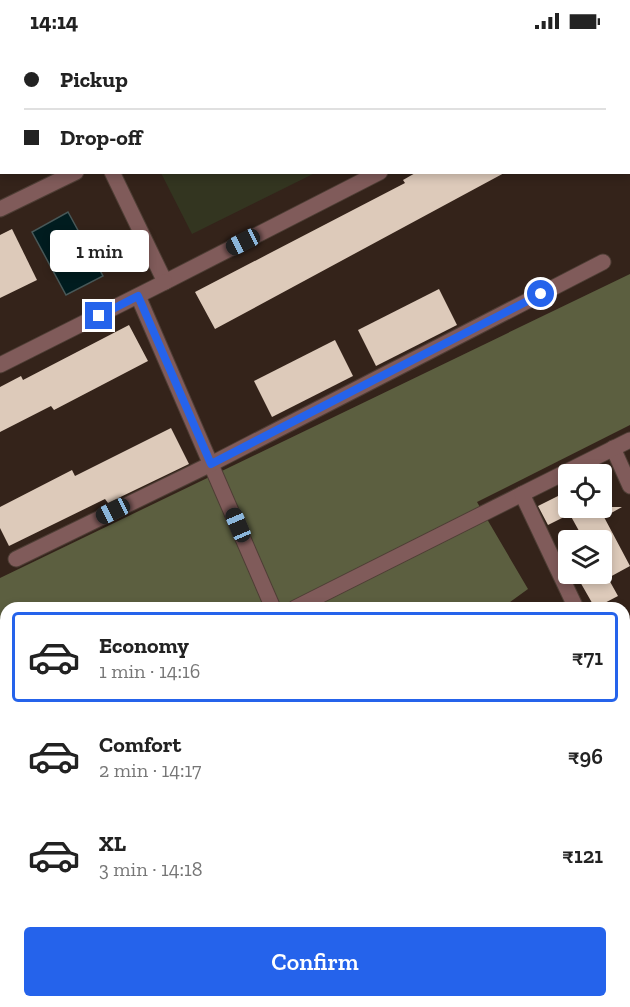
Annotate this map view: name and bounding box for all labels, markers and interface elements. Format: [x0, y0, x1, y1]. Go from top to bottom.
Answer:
text: 14:14 [30, 8, 78, 35]
text: Pickup [60, 66, 128, 93]
text: Drop-off [60, 124, 142, 151]
car [223, 226, 263, 258]
callout: 1 min [50, 229, 148, 271]
text: 1 min [76, 239, 123, 263]
route start [527, 280, 554, 307]
route end [85, 302, 112, 329]
map controls [558, 464, 612, 584]
button: locate [558, 464, 612, 518]
car [93, 495, 133, 527]
car [223, 505, 253, 545]
button: layers [558, 530, 612, 584]
icon: car [27, 630, 81, 684]
text: Economy [99, 632, 189, 659]
text: ₹71 [572, 644, 603, 671]
text: 1 min · 14:16 [99, 659, 200, 683]
icon: car [27, 729, 81, 783]
text: Comfort [99, 731, 181, 758]
text: ₹96 [568, 743, 603, 770]
text: 2 min · 14:17 [99, 758, 201, 782]
icon: car [27, 828, 81, 882]
text: XL [99, 830, 126, 857]
text: ₹121 [562, 842, 603, 869]
text: 3 min · 14:18 [99, 857, 203, 881]
button: Confirm [24, 927, 606, 996]

